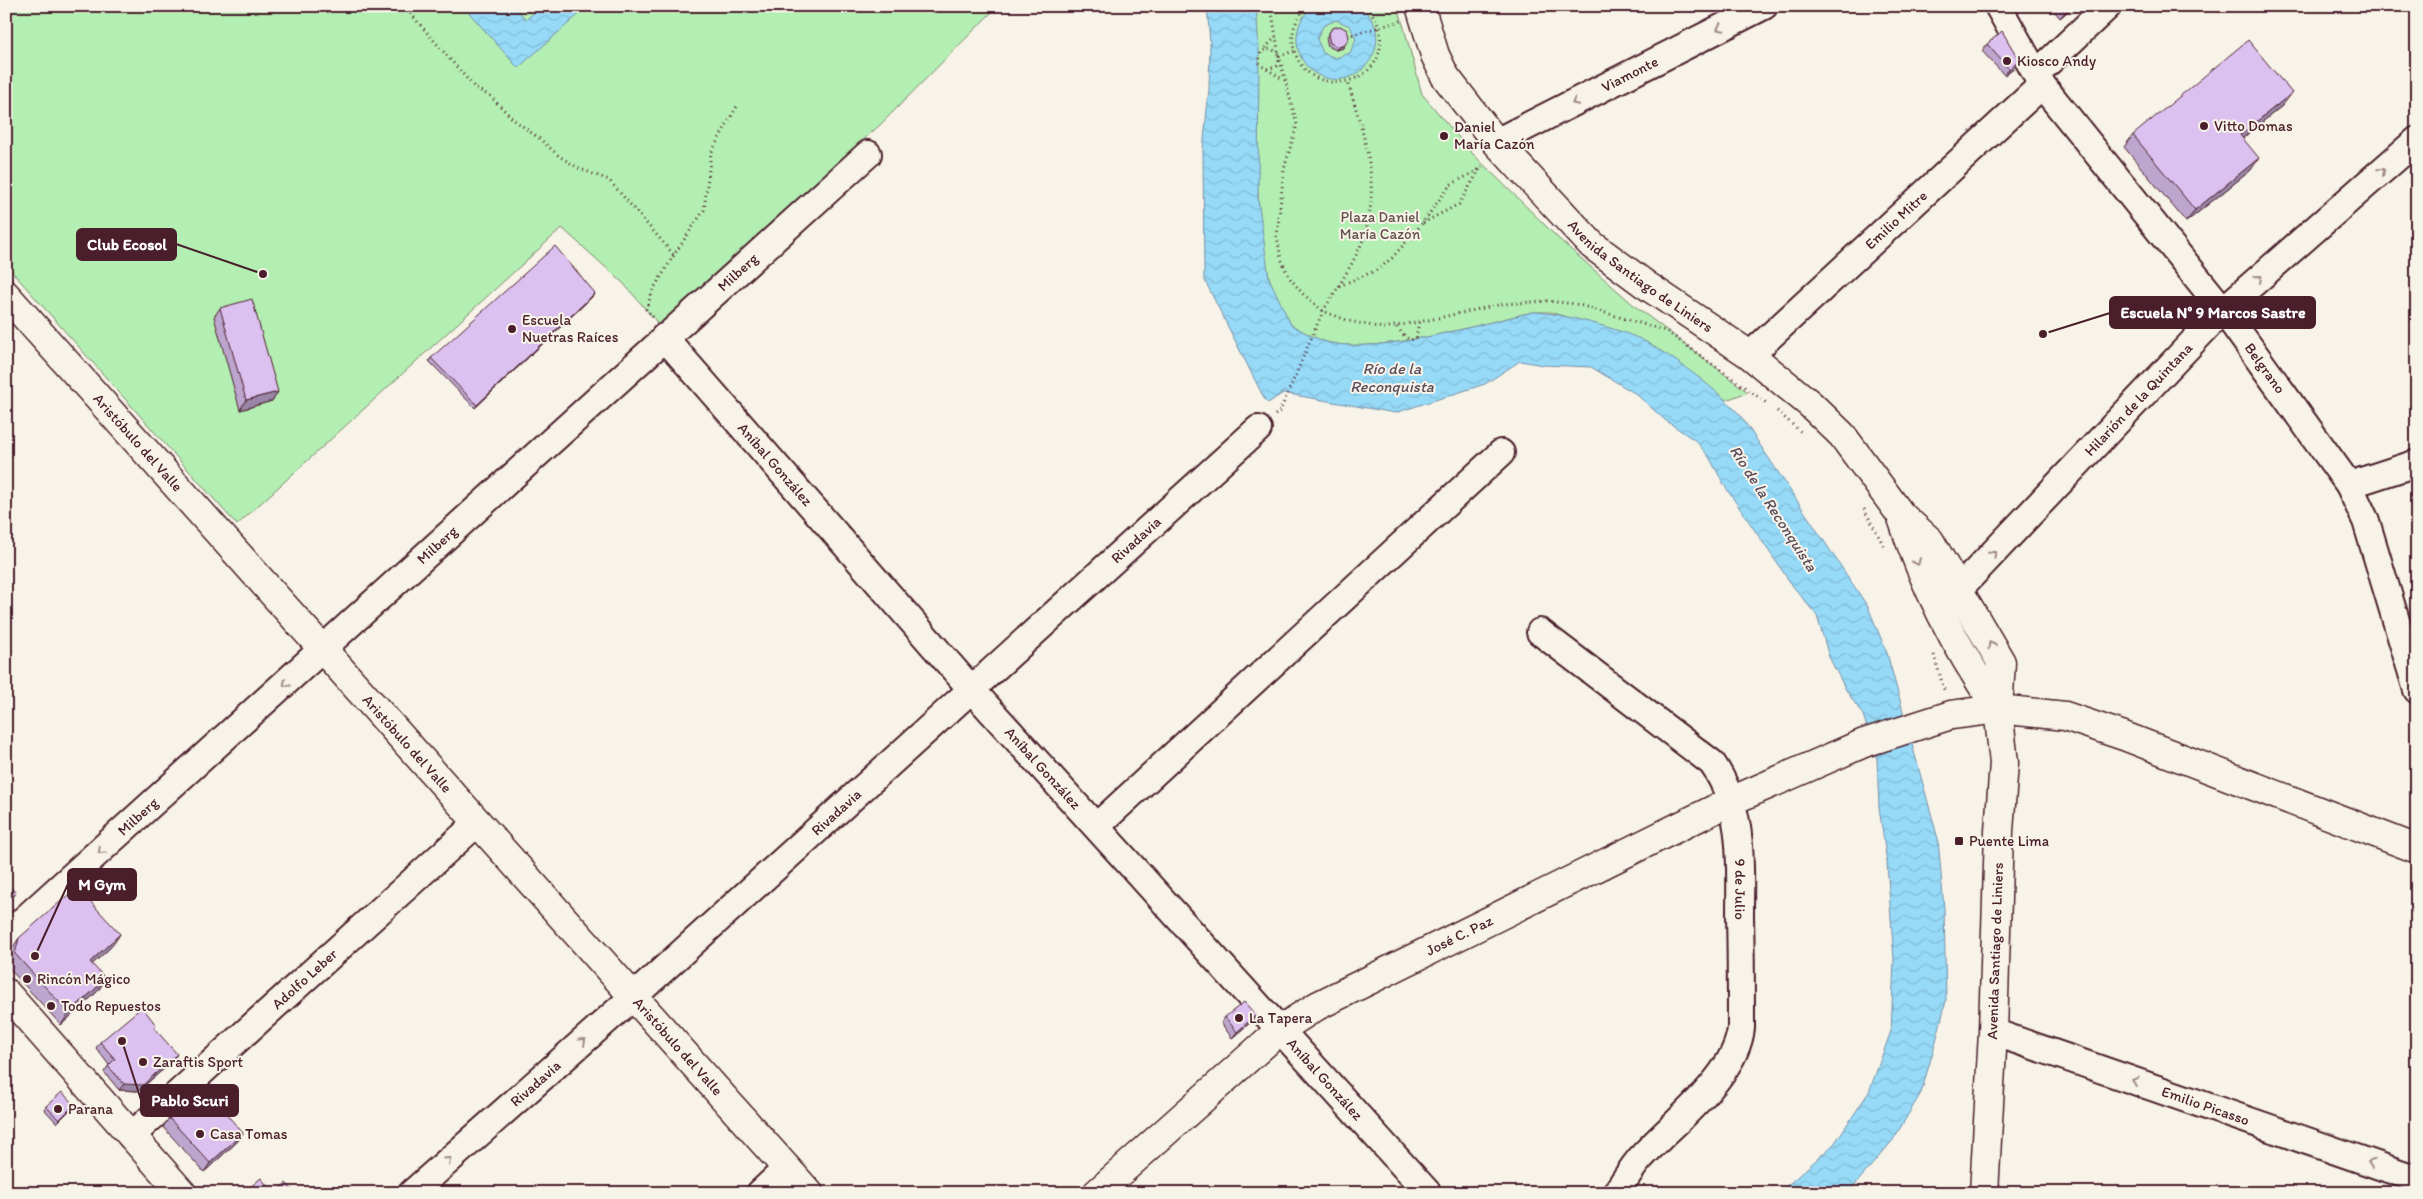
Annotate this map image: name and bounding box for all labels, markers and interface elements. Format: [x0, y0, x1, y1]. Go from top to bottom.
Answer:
one-way arrow [1716, 22, 1725, 32]
street label: Viamonte [1598, 52, 1661, 96]
place label: Kiosco Andy [2017, 52, 2096, 70]
marker: Kiosco Andy [2001, 55, 2013, 67]
one-way arrow [1572, 96, 1581, 106]
place label: Vitto Domas [2214, 117, 2293, 135]
place label: Daniel María Cazón [1454, 118, 1535, 153]
marker: Vitto Domas [2198, 120, 2210, 132]
marker: Daniel María Cazón [1438, 130, 1450, 142]
one-way arrow [2376, 167, 2385, 176]
street label: Emilio Mitre [1861, 187, 1931, 253]
park label: Plaza Daniel María Cazón [1340, 208, 1421, 243]
street label: Avenida Santiago de Liniers [1564, 216, 1717, 337]
callout: Club Ecosol [77, 229, 176, 260]
text: Club Ecosol [87, 235, 167, 254]
street label: Milberg [714, 249, 762, 295]
one-way arrow [2254, 275, 2263, 284]
callout: Escuela N° 9 Marcos Sastre [2110, 297, 2315, 328]
text: Escuela N° 9 Marcos Sastre [2120, 303, 2306, 322]
place label: Escuela Nuetras Raíces [522, 311, 619, 346]
marker: Escuela Nuetras Raíces [506, 323, 518, 335]
street label: Hilarión de la Quintana [2081, 339, 2196, 460]
street label: Belgrano [2241, 339, 2289, 397]
water label: Río de la Reconquista [1350, 359, 1435, 396]
street label: Aristóbulo del Valle [89, 390, 187, 495]
street label: Aníbal González [734, 419, 816, 510]
water label: Río de la Reconquista [1726, 442, 1822, 576]
street label: Rivadavia [1107, 512, 1165, 567]
street label: Milberg [413, 522, 461, 568]
one-way arrow [1987, 550, 1996, 559]
one-way arrow [1910, 556, 1920, 565]
one-way arrow [1987, 642, 1997, 651]
one-way arrow [283, 678, 292, 687]
street label: Aristóbulo del Valle [359, 691, 456, 797]
street label: Aníbal González [1001, 723, 1085, 813]
street label: Rivadavia [807, 785, 865, 840]
street label: Milberg [114, 793, 162, 839]
place label: Puente Lima [1969, 832, 2050, 850]
marker: Puente Lima [1953, 835, 1965, 847]
one-way arrow [97, 845, 106, 854]
street label: 9 de Julio [1731, 858, 1749, 920]
street label: Avenida Santiago de Liniers [1983, 862, 2007, 1040]
callout: M Gym [68, 869, 136, 900]
text: M Gym [78, 875, 126, 895]
street label: José C. Paz [1423, 911, 1496, 960]
street label: Adolfo Leber [268, 945, 341, 1013]
place label: Rincón Mágico [37, 970, 130, 988]
marker: Rincón Mágico [21, 973, 33, 985]
street label: Aristóbulo del Valle [629, 994, 726, 1099]
place label: Todo Repuestos [61, 997, 161, 1015]
marker: Todo Repuestos [45, 1000, 57, 1012]
place label: La Tapera [1249, 1009, 1312, 1027]
marker: La Tapera [1233, 1012, 1245, 1024]
street label: Aníbal González [1283, 1034, 1367, 1124]
one-way arrow [577, 1038, 586, 1047]
place label: Zaraftis Sport [153, 1053, 244, 1071]
marker: Zaraftis Sport [137, 1056, 149, 1068]
street label: Rivadavia [507, 1056, 565, 1111]
one-way arrow [2131, 1077, 2139, 1087]
street label: Emilio Picasso [2159, 1082, 2252, 1129]
callout: Pablo Scuri [141, 1085, 238, 1116]
text: Pablo Scuri [151, 1091, 229, 1110]
place label: Parana [68, 1100, 113, 1118]
marker: Parana [52, 1103, 64, 1115]
place label: Casa Tomas [210, 1125, 288, 1143]
marker: Casa Tomas [194, 1128, 206, 1140]
one-way arrow [443, 1157, 452, 1166]
one-way arrow [2367, 1159, 2375, 1169]

